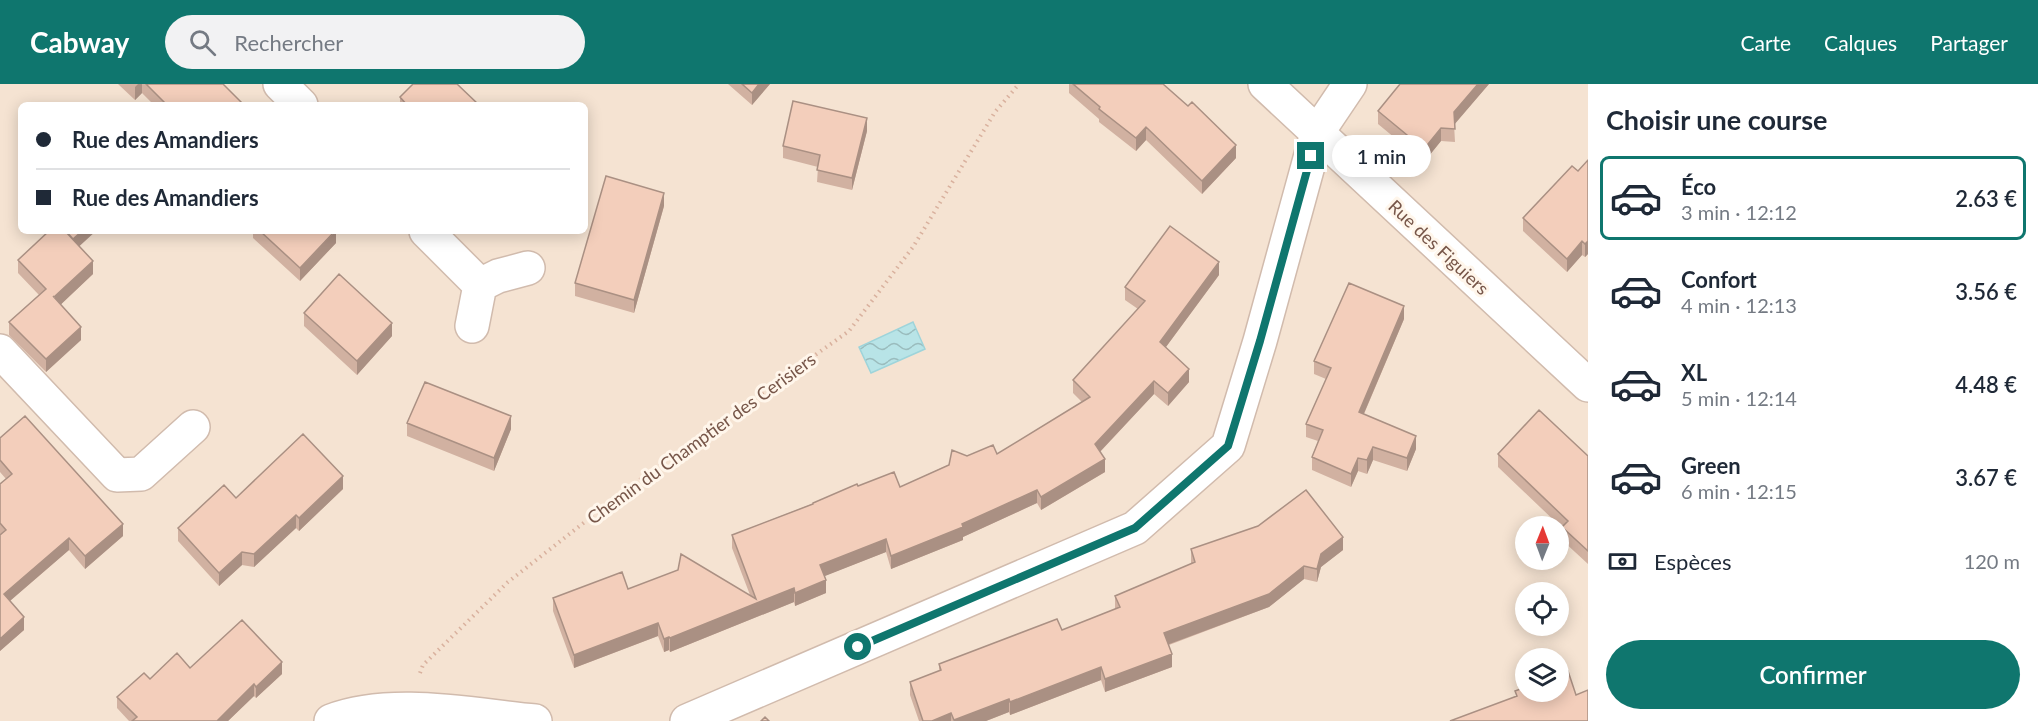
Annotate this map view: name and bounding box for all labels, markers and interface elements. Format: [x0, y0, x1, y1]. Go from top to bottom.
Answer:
search box [165, 15, 585, 69]
text: Cabway [30, 25, 129, 59]
icon: search [186, 26, 219, 59]
text: Rechercher [234, 29, 343, 56]
text: Carte [1740, 30, 1791, 55]
text: Calques [1824, 30, 1897, 55]
text: Partager [1930, 30, 2008, 55]
text: Choisir une course [1606, 103, 1828, 136]
text: Rue des Amandiers [72, 126, 259, 153]
callout: 1 min [1332, 135, 1431, 177]
route end [1297, 142, 1324, 169]
text: 1 min [1357, 144, 1406, 168]
icon: car [1609, 171, 1663, 225]
text: Éco [1681, 173, 1716, 200]
text: Rue des Amandiers [72, 184, 259, 211]
text: 2.63 € [1955, 185, 2017, 212]
street label: Rue des Figuiers [1384, 195, 1494, 299]
text: 3 min · 12:12 [1681, 200, 1797, 224]
icon: car [1609, 264, 1663, 318]
text: Confort [1681, 266, 1757, 293]
text: 3.56 € [1955, 278, 2017, 305]
text: 4 min · 12:13 [1681, 293, 1797, 317]
street label: Chemin du Champtier des Cerisiers [582, 347, 820, 528]
icon: car [1609, 357, 1663, 411]
text: XL [1681, 359, 1707, 386]
text: 4.48 € [1955, 371, 2017, 398]
text: 5 min · 12:14 [1681, 386, 1797, 410]
icon: car [1609, 450, 1663, 504]
text: Green [1681, 452, 1741, 479]
text: 3.67 € [1955, 464, 2017, 491]
text: 6 min · 12:15 [1681, 479, 1797, 503]
north arrow [1515, 516, 1569, 570]
map controls [1515, 516, 1569, 702]
icon: cash [1606, 545, 1639, 578]
text: Espèces [1654, 548, 1731, 575]
text: 120 m [1964, 549, 2020, 573]
button: locate [1515, 582, 1569, 636]
route start [844, 633, 871, 660]
button: Confirmer [1606, 640, 2020, 709]
button: layers [1515, 648, 1569, 702]

